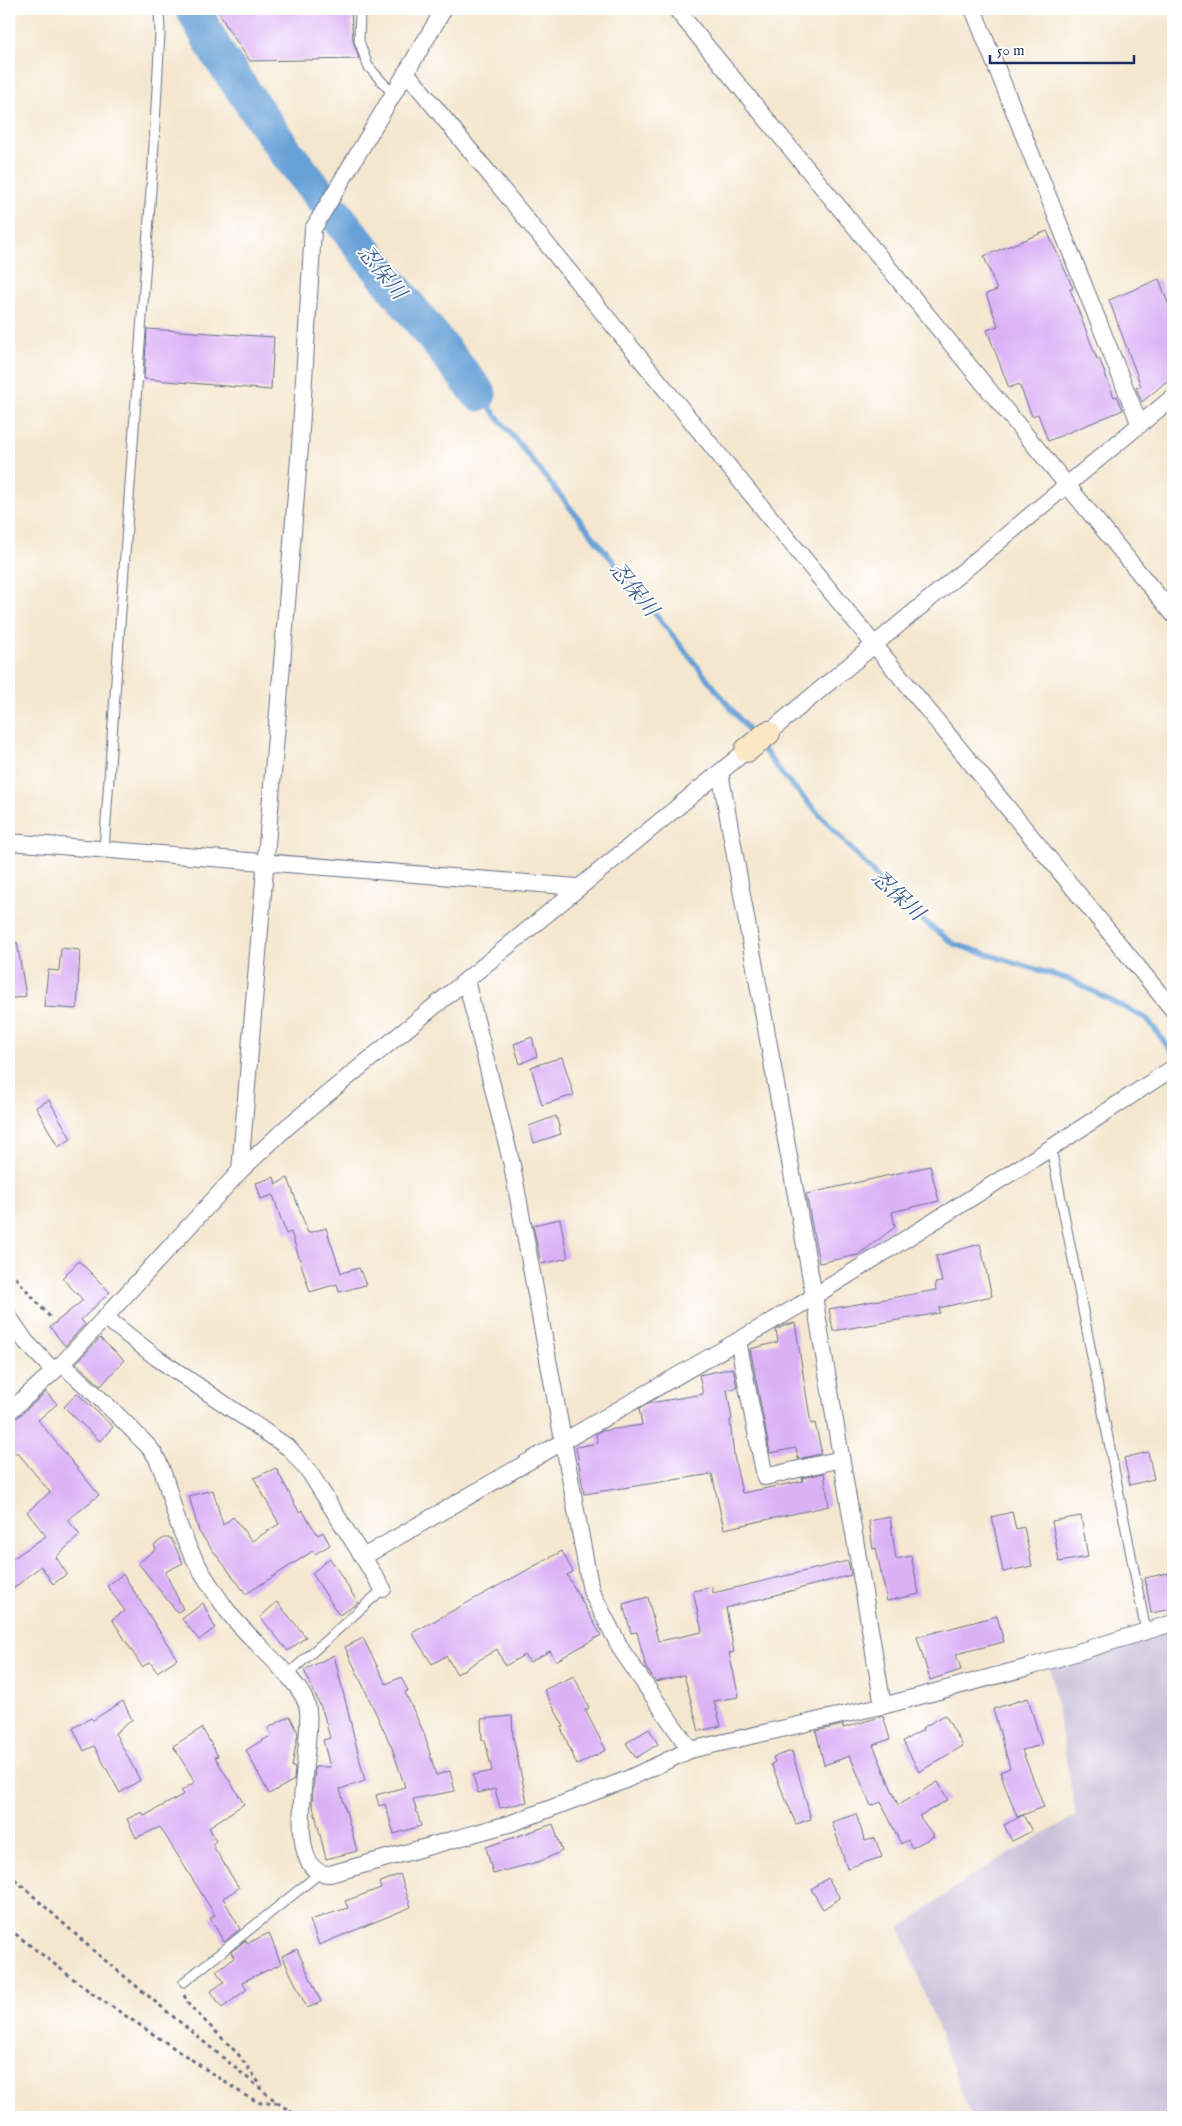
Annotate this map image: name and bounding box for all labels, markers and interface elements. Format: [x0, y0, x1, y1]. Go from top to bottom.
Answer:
scale bar [990, 32, 1133, 64]
text: 50 m [997, 41, 1025, 60]
water label: 忍保川 [351, 240, 412, 307]
water label: 忍保川 [603, 557, 664, 624]
water label: 忍保川 [865, 865, 931, 929]

